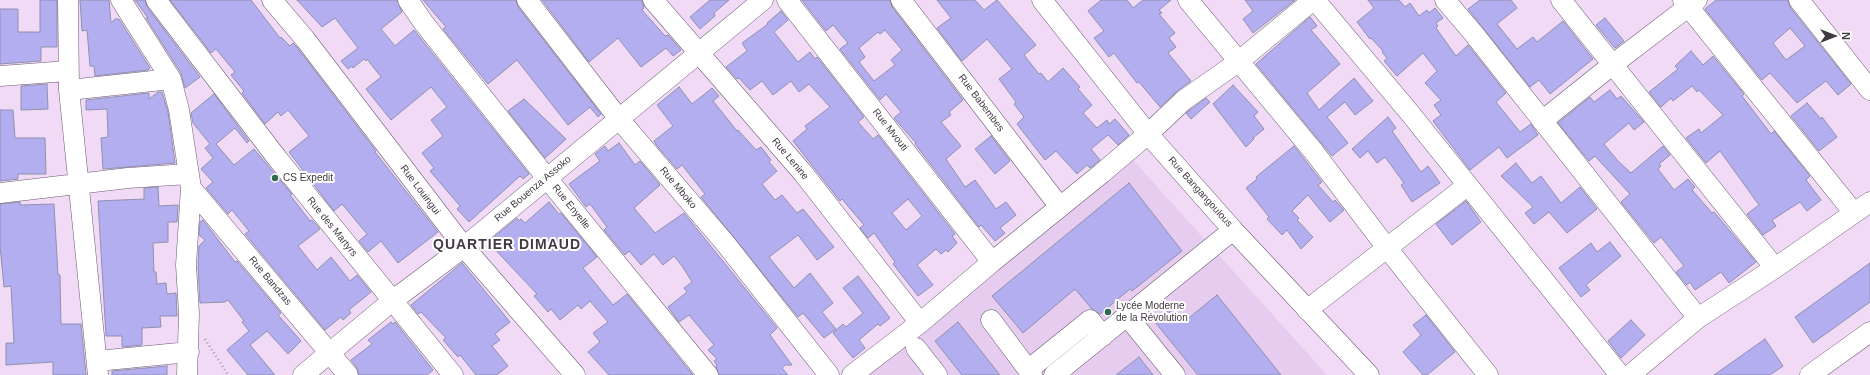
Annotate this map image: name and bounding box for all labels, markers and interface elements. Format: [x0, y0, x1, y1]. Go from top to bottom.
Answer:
north arrow [1814, 16, 1854, 56]
text: N [1840, 32, 1852, 40]
street label: Rue Babembes [955, 72, 1007, 134]
street label: Rue Mvouti [870, 106, 910, 154]
street label: Rue Lenine [769, 136, 811, 182]
street label: Rue Bouenza Assoko [492, 153, 574, 225]
street label: Rue Bangangoulous [1165, 154, 1235, 230]
street label: Rue Louingui [397, 163, 443, 217]
street label: Rue Mboko [657, 165, 699, 211]
place label: CS Expedit [283, 172, 333, 184]
marker: CS Expedit [270, 173, 280, 183]
street label: Rue Enyelle [549, 182, 593, 232]
street label: Rue des Martyrs [304, 195, 360, 259]
district label: QUARTIER DIMAUD [433, 237, 581, 253]
street label: Rue Bandzas [246, 254, 294, 308]
place label: Lycée Moderne de la Révolution [1116, 300, 1188, 324]
marker: Lycée Moderne de la Révolution [1103, 307, 1113, 317]

